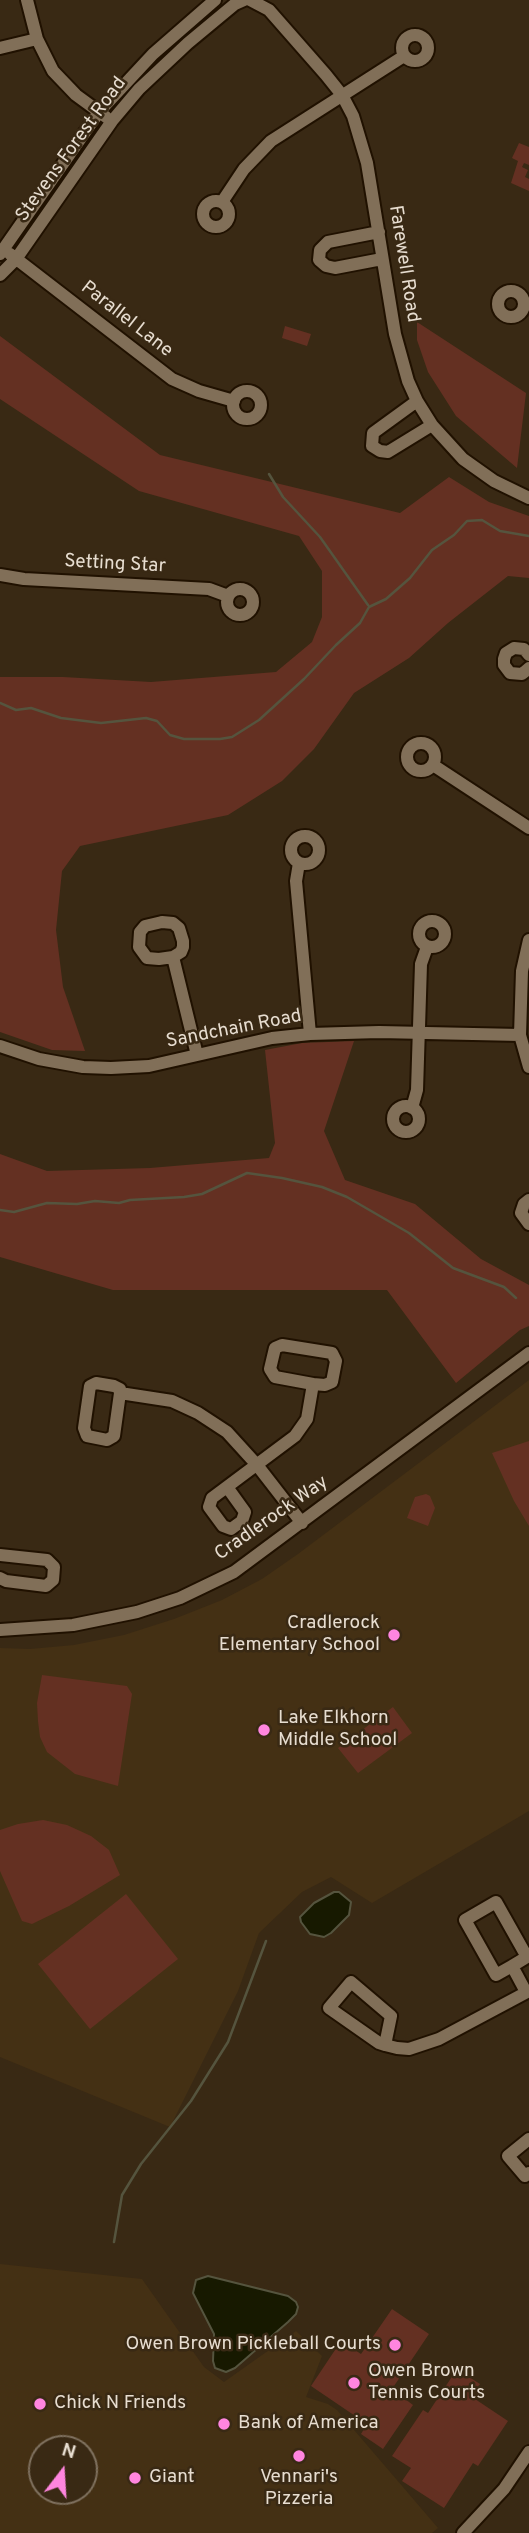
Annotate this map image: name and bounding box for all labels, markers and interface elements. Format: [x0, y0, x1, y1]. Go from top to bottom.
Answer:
street label: Stevens Forest Road [12, 73, 132, 227]
street label: Farewell Road [382, 204, 424, 324]
street label: Parallel Lane [75, 277, 177, 363]
street label: Setting Star [64, 551, 166, 579]
street label: Sandchain Road [164, 1006, 304, 1054]
street label: Cradlerock Way [211, 1472, 333, 1566]
place label: Cradlerock Elementary School [219, 1613, 380, 1657]
marker: Cradlerock Elementary School [386, 1627, 402, 1643]
place label: Lake Elkhorn Middle School [278, 1708, 397, 1752]
marker: Lake Elkhorn Middle School [256, 1722, 272, 1738]
place label: Owen Brown Pickleball Courts [125, 2334, 381, 2356]
marker: Owen Brown Pickleball Courts [387, 2337, 403, 2353]
place label: Owen Brown Tennis Courts [368, 2361, 485, 2405]
marker: Owen Brown Tennis Courts [346, 2375, 362, 2391]
place label: Chick N Friends [54, 2393, 186, 2415]
marker: Chick N Friends [32, 2396, 48, 2412]
place label: Bank of America [238, 2413, 378, 2435]
marker: Bank of America [216, 2416, 232, 2432]
north arrow [28, 2435, 98, 2505]
text: N [59, 2438, 79, 2465]
marker: Vennari's Pizzeria [291, 2448, 307, 2464]
place label: Giant [149, 2467, 195, 2489]
place label: Vennari's Pizzeria [260, 2467, 338, 2511]
marker: Giant [127, 2470, 143, 2486]

